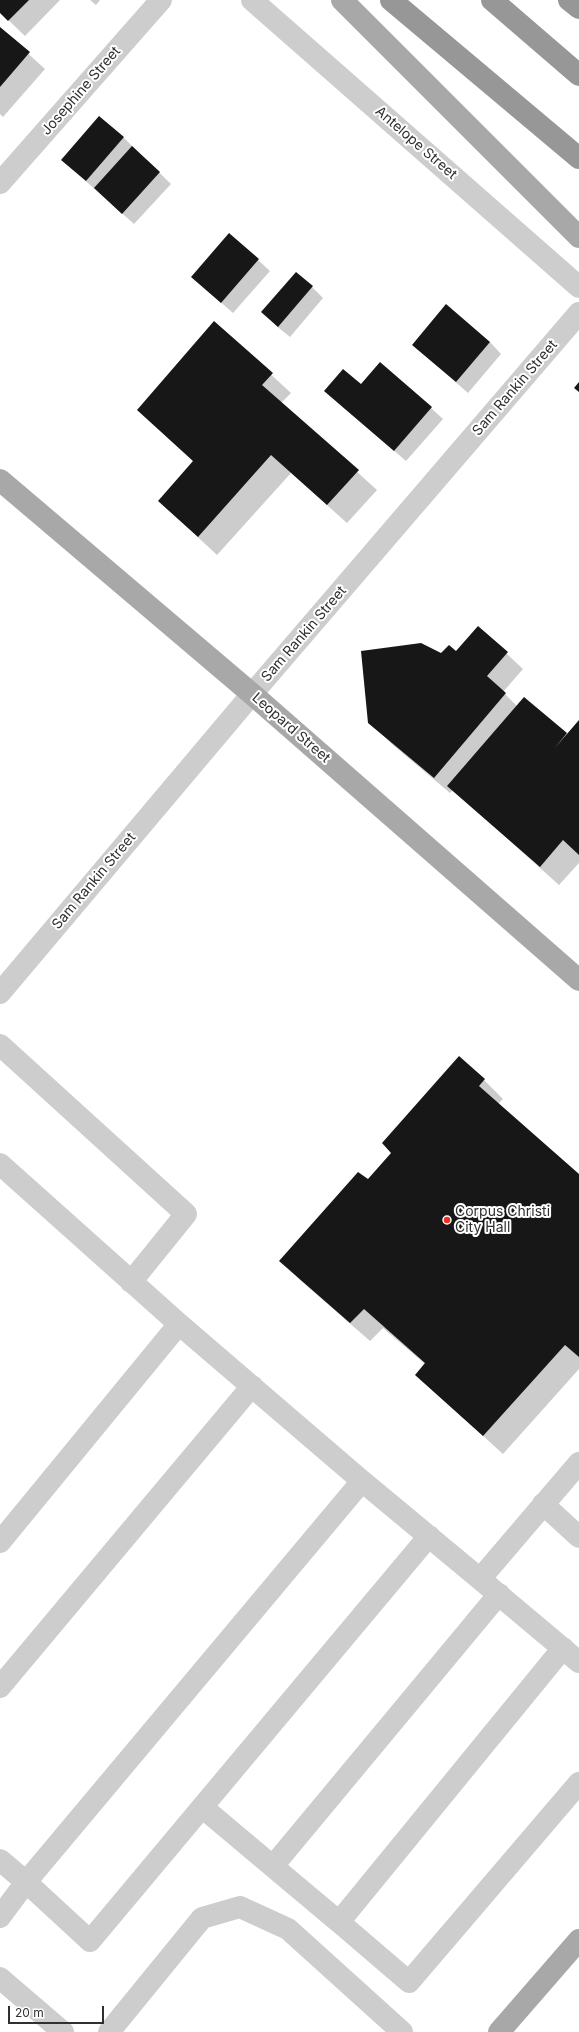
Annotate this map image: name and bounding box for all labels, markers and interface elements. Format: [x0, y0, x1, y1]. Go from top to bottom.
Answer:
street label: Josephine Street [38, 43, 124, 139]
street label: Antelope Street [372, 103, 460, 183]
street label: Sam Rankin Street [469, 337, 561, 439]
street label: Sam Rankin Street [258, 583, 350, 685]
street label: Leopard Street [248, 689, 334, 767]
street label: Sam Rankin Street [49, 829, 139, 933]
place label: Corpus Christi City Hall [455, 1204, 550, 1236]
marker: Corpus Christi City Hall [442, 1215, 452, 1225]
scale bar [10, 1998, 106, 2024]
text: 20 m [15, 2005, 44, 2020]

